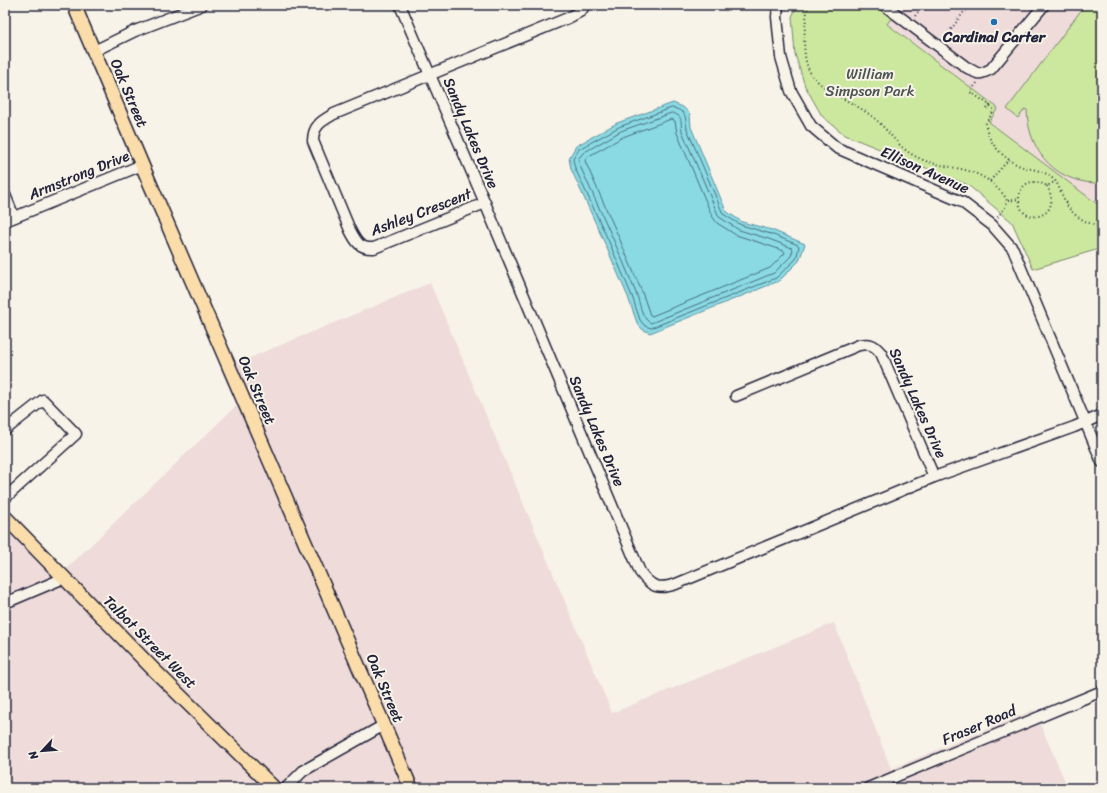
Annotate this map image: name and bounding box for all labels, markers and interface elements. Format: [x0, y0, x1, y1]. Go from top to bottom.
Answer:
marker: Cardinal Carter [989, 17, 999, 27]
place label: Cardinal Carter [942, 24, 1047, 50]
street label: Oak Street [103, 54, 155, 132]
park label: William Simpson Park [825, 61, 915, 104]
street label: Sandy Lakes Drive [436, 73, 506, 193]
street label: Ellison Avenue [876, 139, 974, 201]
street label: Armstrong Drive [24, 143, 134, 207]
street label: Ashley Crescent [366, 180, 476, 244]
street label: Sandy Lakes Drive [882, 343, 954, 463]
street label: Oak Street [231, 351, 283, 429]
street label: Sandy Lakes Drive [562, 371, 632, 491]
street label: Talbot Street West [97, 589, 203, 695]
street label: Oak Street [359, 649, 411, 727]
street label: Fraser Road [938, 697, 1021, 752]
north arrow [22, 731, 62, 771]
text: N [23, 747, 44, 764]

